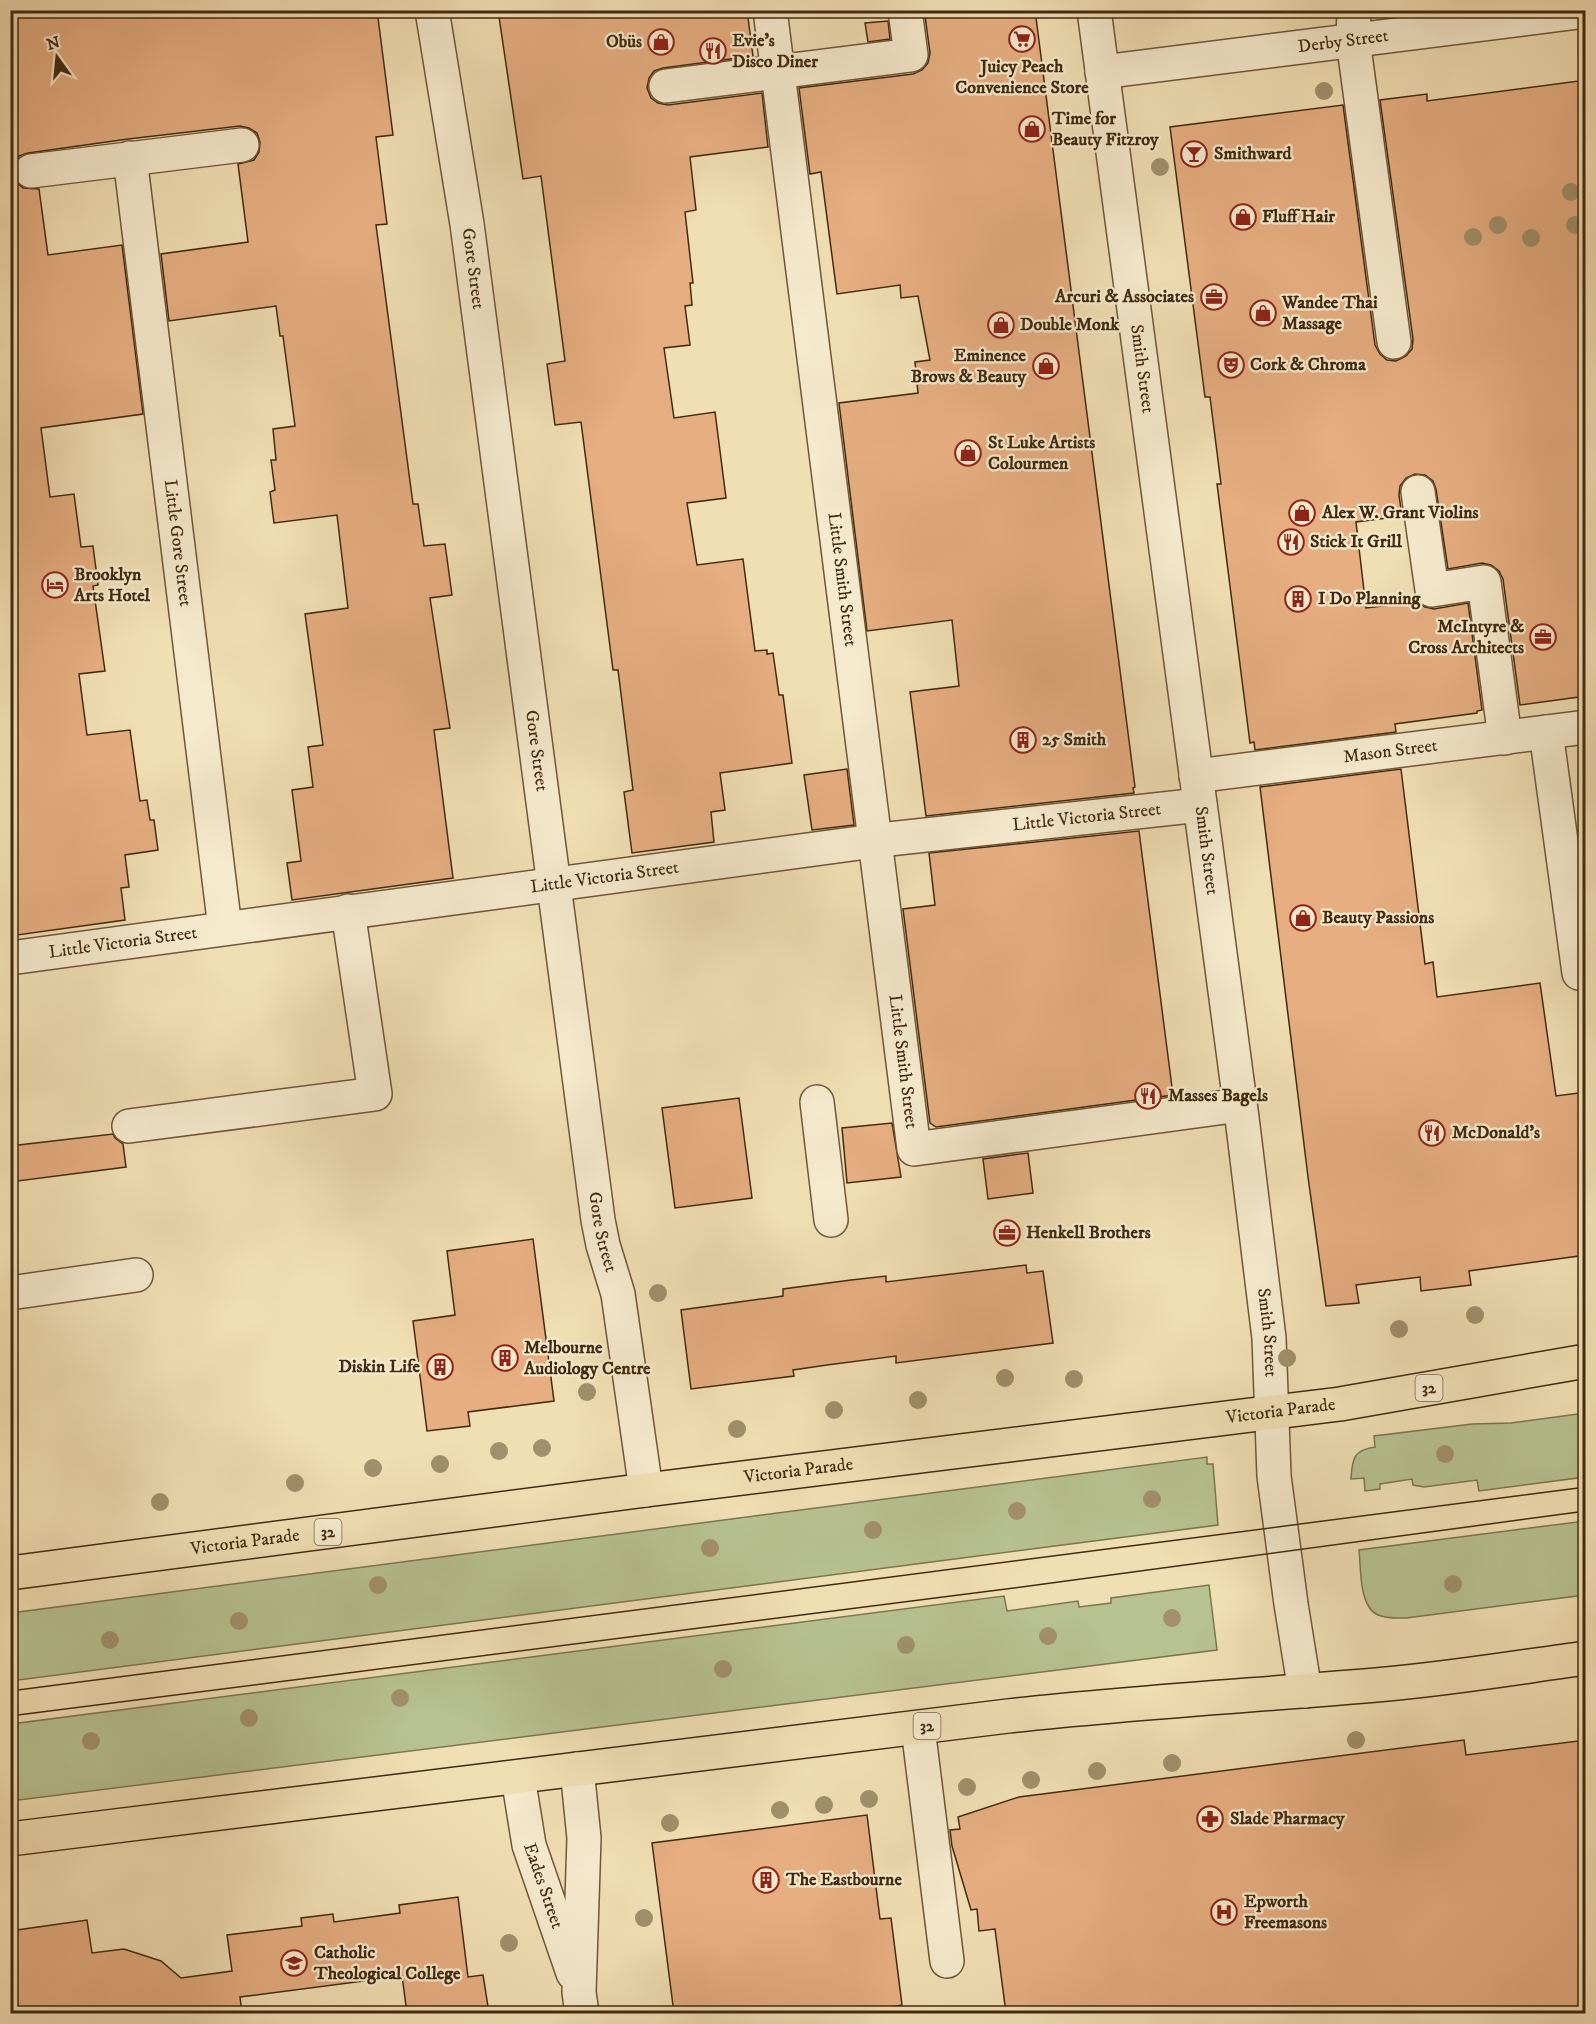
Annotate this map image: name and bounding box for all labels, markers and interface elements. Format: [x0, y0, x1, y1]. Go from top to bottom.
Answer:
supermarket icon: Juicy Peach Convenience Store [1007, 24, 1037, 54]
street label: Derby Street [1297, 25, 1390, 58]
north arrow [27, 27, 87, 87]
shop icon: Obüs [646, 27, 676, 57]
place label: Evie's Disco Diner [732, 30, 818, 73]
place label: Obüs [606, 31, 642, 53]
text: N [44, 32, 62, 55]
restaurant icon: Evie's Disco Diner [698, 36, 728, 66]
place label: Juicy Peach Convenience Store [955, 56, 1089, 99]
place label: Time for Beauty Fitzroy [1051, 108, 1159, 151]
shop icon: Time for Beauty Fitzroy [1017, 114, 1047, 144]
bar icon: Smithward [1179, 139, 1209, 169]
place label: Smithward [1214, 143, 1292, 165]
shop icon: Fluff Hair [1228, 202, 1258, 232]
place label: Fluff Hair [1262, 206, 1335, 228]
street label: Gore Street [457, 227, 489, 311]
office icon: Arcuri & Associates [1199, 282, 1229, 312]
place label: Arcuri & Associates [1054, 286, 1194, 308]
place label: Wandee Thai Massage [1281, 292, 1378, 335]
shop icon: Wandee Thai Massage [1248, 298, 1278, 328]
shop icon: Double Monk [986, 310, 1016, 340]
place label: Double Monk [1020, 314, 1120, 336]
street label: Smith Street [1125, 323, 1159, 415]
place label: Eminence Brows & Beauty [911, 345, 1027, 388]
theatre icon: Cork & Chroma [1216, 350, 1246, 380]
shop icon: Eminence Brows & Beauty [1031, 351, 1061, 381]
place label: Cork & Chroma [1250, 354, 1366, 376]
place label: St Luke Artists Colourmen [988, 432, 1095, 475]
shop icon: St Luke Artists Colourmen [953, 438, 983, 468]
street label: Little Gore Street [159, 478, 196, 608]
shop icon: Alex W. Grant Violins [1287, 498, 1317, 528]
place label: Alex W. Grant Violins [1321, 502, 1479, 524]
street label: Little Smith Street [823, 511, 861, 648]
restaurant icon: Stick It Grill [1276, 527, 1306, 557]
place label: Stick It Grill [1310, 531, 1402, 553]
place label: Brooklyn Arts Hotel [73, 564, 151, 607]
hotel icon: Brooklyn Arts Hotel [40, 570, 70, 600]
building icon: I Do Planning [1283, 584, 1313, 614]
place label: I Do Planning [1318, 588, 1422, 610]
place label: McIntyre & Cross Architects [1408, 616, 1524, 659]
office icon: McIntyre & Cross Architects [1528, 622, 1558, 652]
street label: Gore Street [520, 709, 553, 793]
building icon: 25 Smith [1008, 725, 1038, 755]
place label: 25 Smith [1042, 729, 1107, 751]
street label: Mason Street [1342, 735, 1439, 768]
street label: Little Victoria Street [1011, 798, 1162, 836]
street label: Smith Street [1189, 805, 1223, 896]
street label: Little Victoria Street [529, 857, 680, 898]
shop icon: Beauty Passions [1288, 903, 1318, 933]
place label: Beauty Passions [1322, 907, 1434, 929]
street label: Little Victoria Street [47, 922, 199, 964]
street label: Little Smith Street [884, 993, 922, 1130]
restaurant icon: Masses Bagels [1133, 1081, 1163, 1111]
place label: Masses Bagels [1168, 1085, 1268, 1107]
restaurant icon: McDonald's [1417, 1118, 1447, 1148]
place label: McDonald's [1452, 1122, 1540, 1144]
street label: Gore Street [583, 1190, 622, 1275]
office icon: Henkell Brothers [992, 1218, 1022, 1248]
place label: Henkell Brothers [1026, 1222, 1151, 1244]
street label: Smith Street [1252, 1287, 1281, 1378]
place label: Melbourne Audiology Centre [523, 1337, 651, 1380]
building icon: Melbourne Audiology Centre [490, 1343, 520, 1373]
building icon: Diskin Life [425, 1352, 455, 1382]
place label: Diskin Life [338, 1356, 421, 1378]
road number: 32 [1416, 1375, 1442, 1401]
street label: Victoria Parade [1224, 1394, 1337, 1429]
street label: Victoria Parade [742, 1453, 854, 1489]
road number: 32 [314, 1519, 342, 1545]
street label: Victoria Parade [188, 1524, 301, 1560]
road number: 32 [914, 1713, 940, 1739]
pharmacy icon: Slade Pharmacy [1195, 1804, 1225, 1834]
place label: Slade Pharmacy [1230, 1808, 1345, 1830]
street label: Eades Street [518, 1840, 568, 1932]
building icon: The Eastbourne [751, 1865, 781, 1895]
place label: The Eastbourne [785, 1869, 902, 1891]
place label: Epworth Freemasons [1244, 1891, 1327, 1934]
hospital icon: Epworth Freemasons [1209, 1897, 1239, 1927]
place label: Catholic Theological College [313, 1942, 461, 1985]
school or university icon: Catholic Theological College [279, 1948, 309, 1978]

